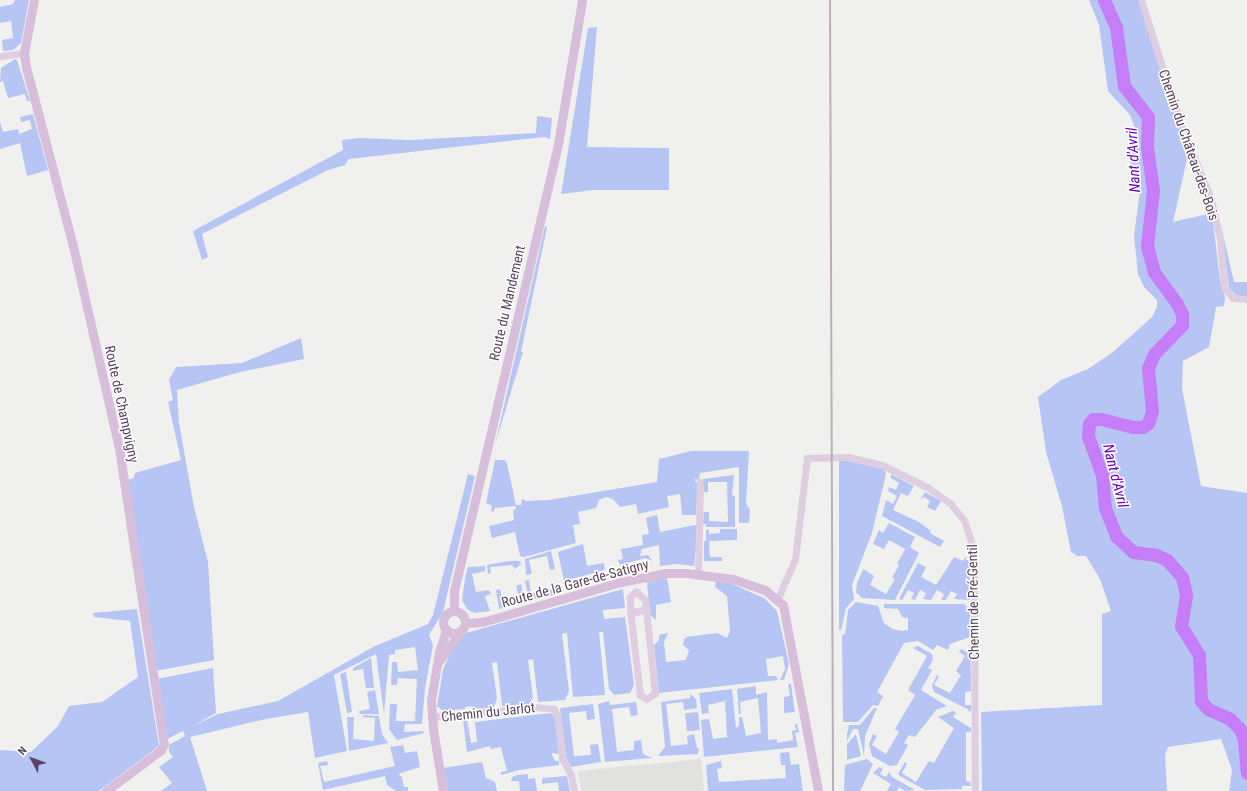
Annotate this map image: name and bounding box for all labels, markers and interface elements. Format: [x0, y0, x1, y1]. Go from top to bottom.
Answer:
street label: Chemin du Château-des-Bois [1155, 67, 1223, 223]
water label: Nant d'Avril [1123, 127, 1145, 193]
street label: Route du Mandement [486, 244, 528, 362]
street label: Route de Champvigny [101, 344, 143, 464]
water label: Nant d'Avril [1098, 442, 1132, 510]
street label: Chemin de Pré-Gentil [964, 544, 982, 660]
street label: Route de la Gare-de-Satigny [499, 555, 651, 611]
street label: Chemin du Jarlot [440, 699, 536, 725]
north arrow [12, 739, 52, 779]
text: N [15, 744, 30, 758]

